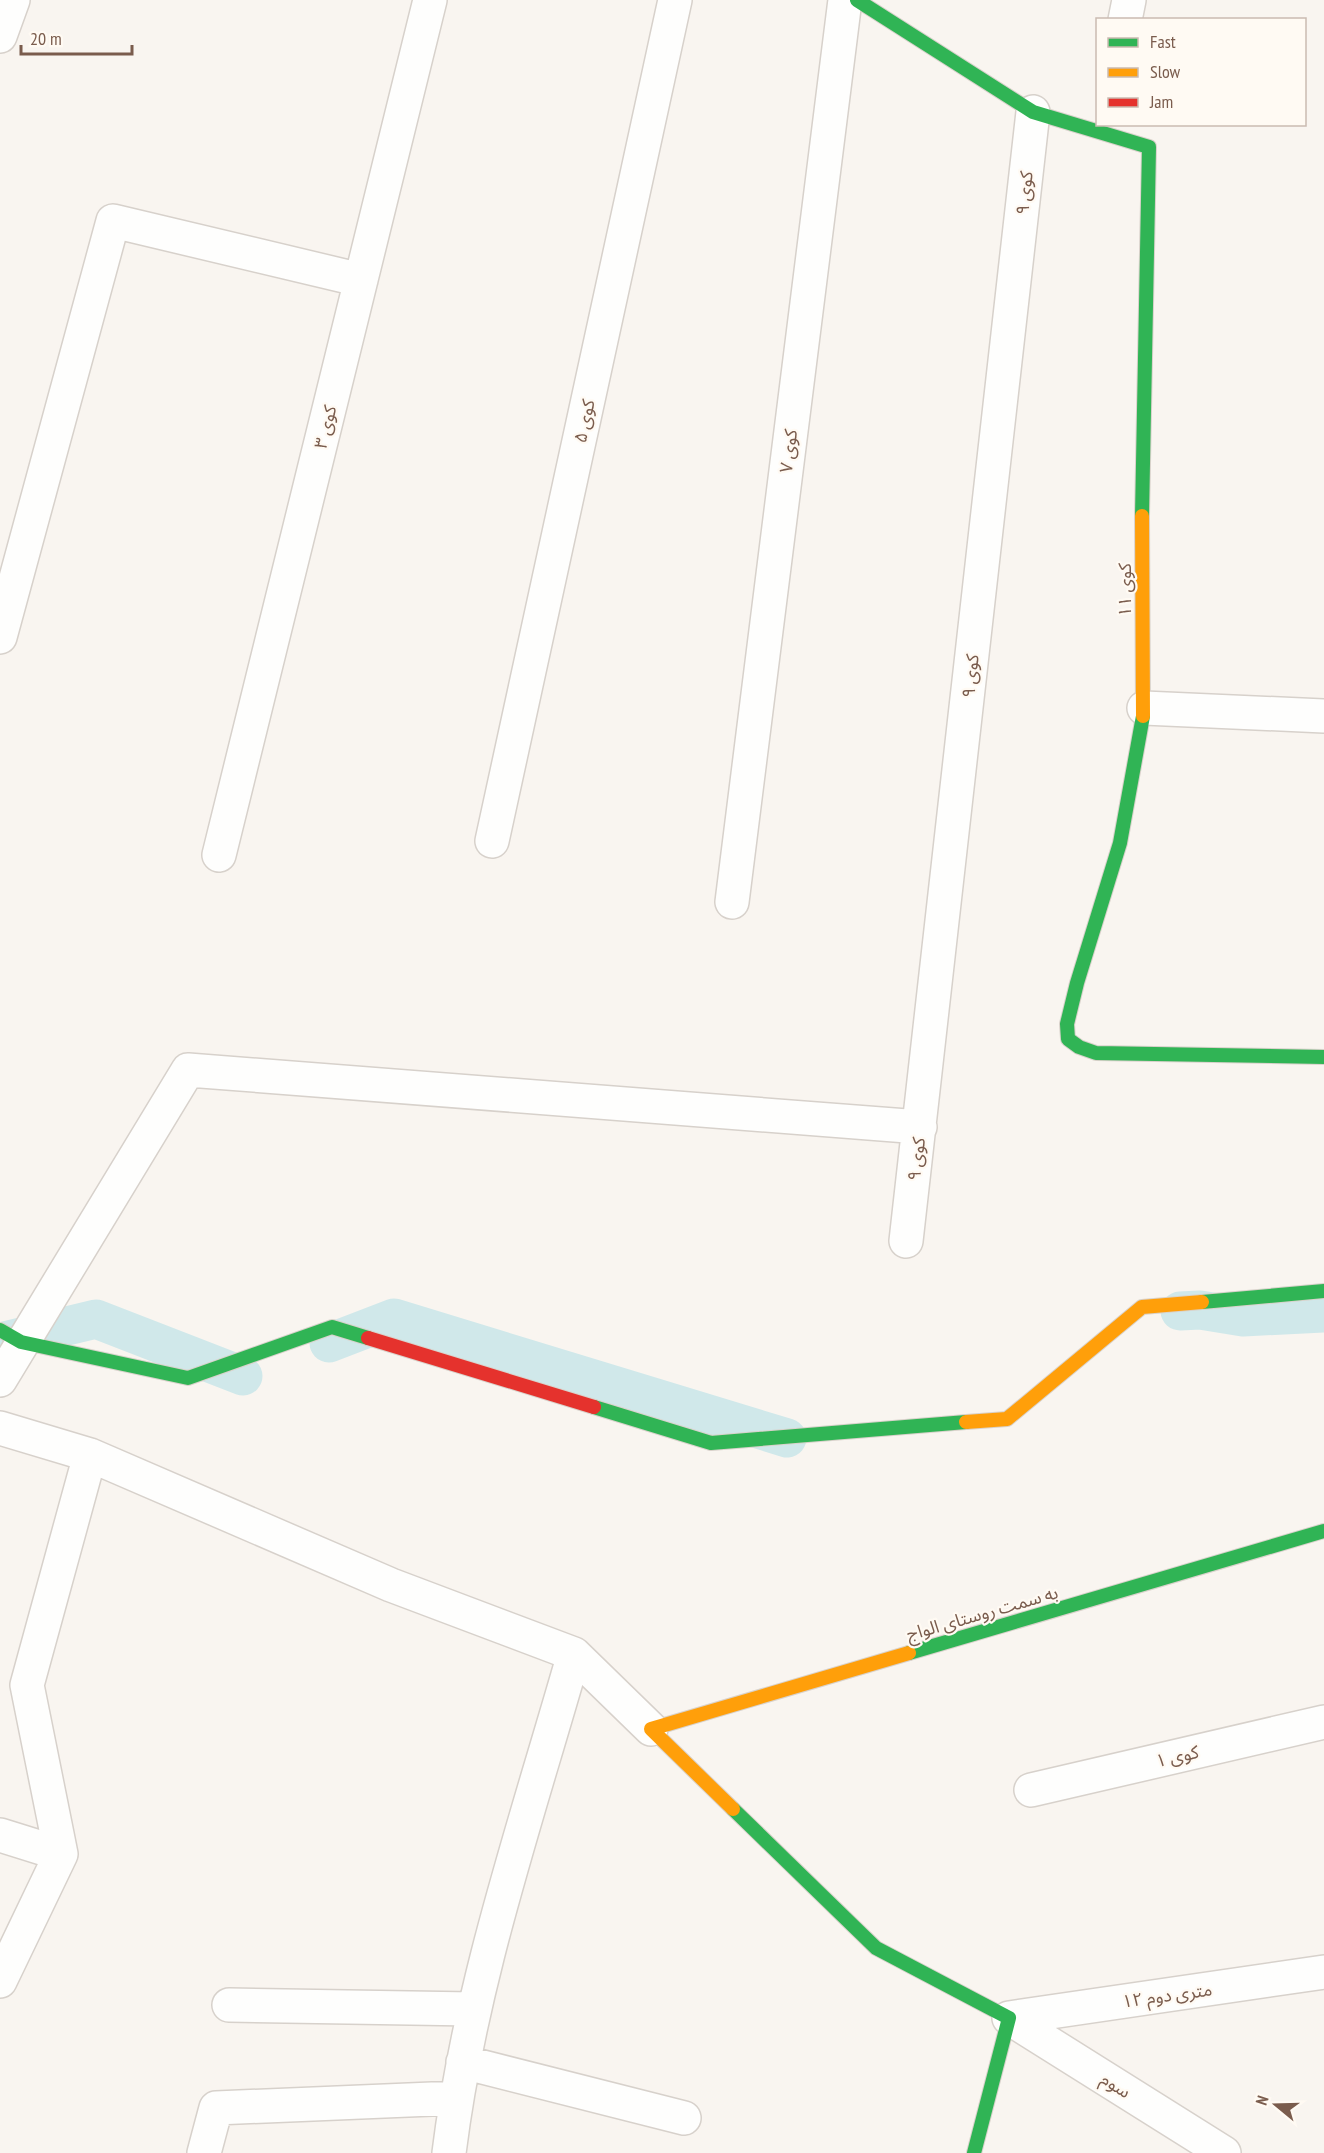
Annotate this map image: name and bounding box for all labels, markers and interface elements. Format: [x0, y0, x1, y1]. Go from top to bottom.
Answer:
scale bar [21, 18, 132, 56]
legend [1096, 18, 1306, 126]
text: 20 m [30, 27, 62, 50]
text: Fast [1150, 30, 1176, 53]
text: Slow [1150, 60, 1181, 83]
text: Jam [1149, 90, 1173, 113]
street label: کوی ۹ [1010, 169, 1038, 216]
street label: کوی ۵ [568, 397, 600, 445]
street label: کوی ۳ [309, 402, 342, 451]
street label: کوی ۷ [774, 427, 802, 474]
street label: کوی ۱۱ [1113, 562, 1136, 617]
street label: کوی ۹ [956, 652, 984, 699]
street label: کوی ۹ [902, 1135, 930, 1182]
street label: به سمت روستای الواج [903, 1580, 1061, 1648]
street label: کوی ۱ [1153, 1740, 1201, 1772]
street label: ۱۲ متری دوم [1121, 1977, 1214, 2016]
street label: سوم [1095, 2067, 1135, 2106]
north arrow [1246, 2075, 1306, 2135]
text: N [1251, 2093, 1273, 2107]

